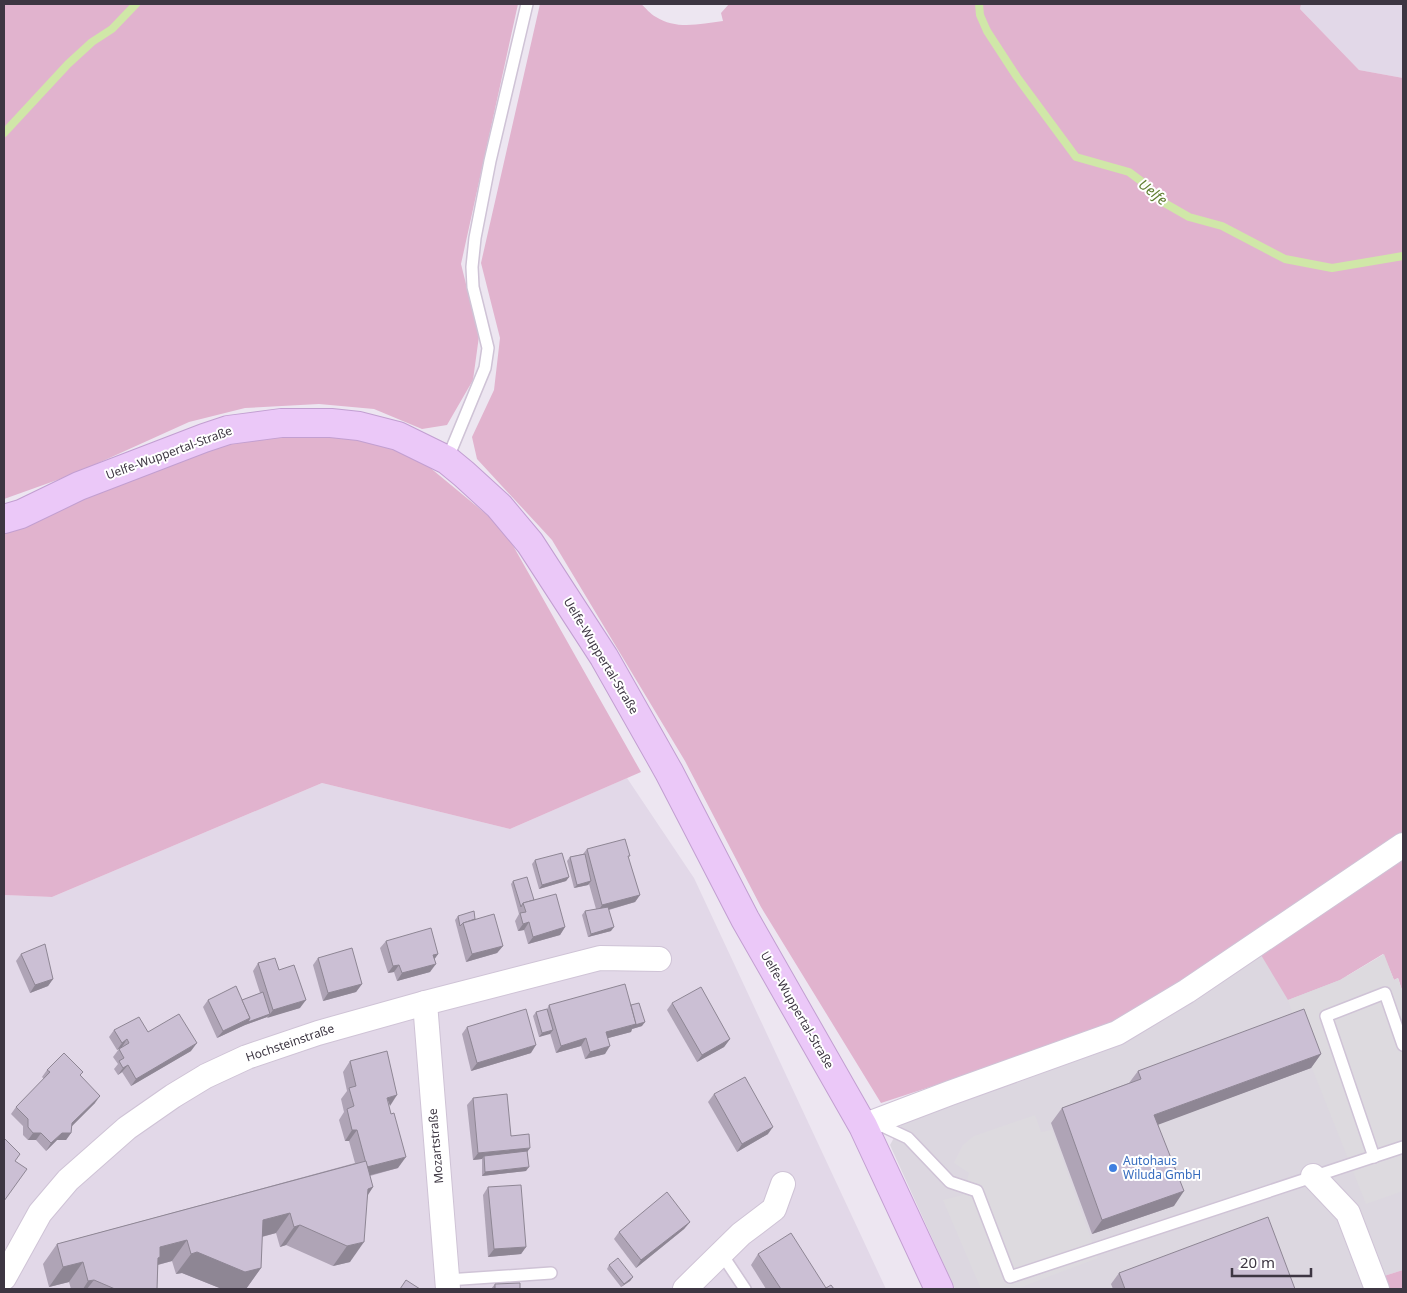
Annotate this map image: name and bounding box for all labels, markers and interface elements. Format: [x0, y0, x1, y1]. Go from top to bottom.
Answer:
water label: Uelfe [1135, 174, 1172, 209]
street label: Uelfe-Wuppertal-Straße [103, 422, 234, 483]
street label: Uelfe-Wuppertal-Straße [560, 594, 643, 717]
street label: Uelfe-Wuppertal-Straße [757, 948, 838, 1072]
street label: Hochsteinstraße [243, 1019, 337, 1066]
street label: Mozartstraße [424, 1107, 447, 1184]
place label: Autohaus Wiluda GmbH [1123, 1152, 1201, 1183]
marker: Autohaus Wiluda GmbH [1107, 1162, 1119, 1174]
scale bar [1232, 1246, 1311, 1278]
text: 20 m [1240, 1252, 1275, 1272]

